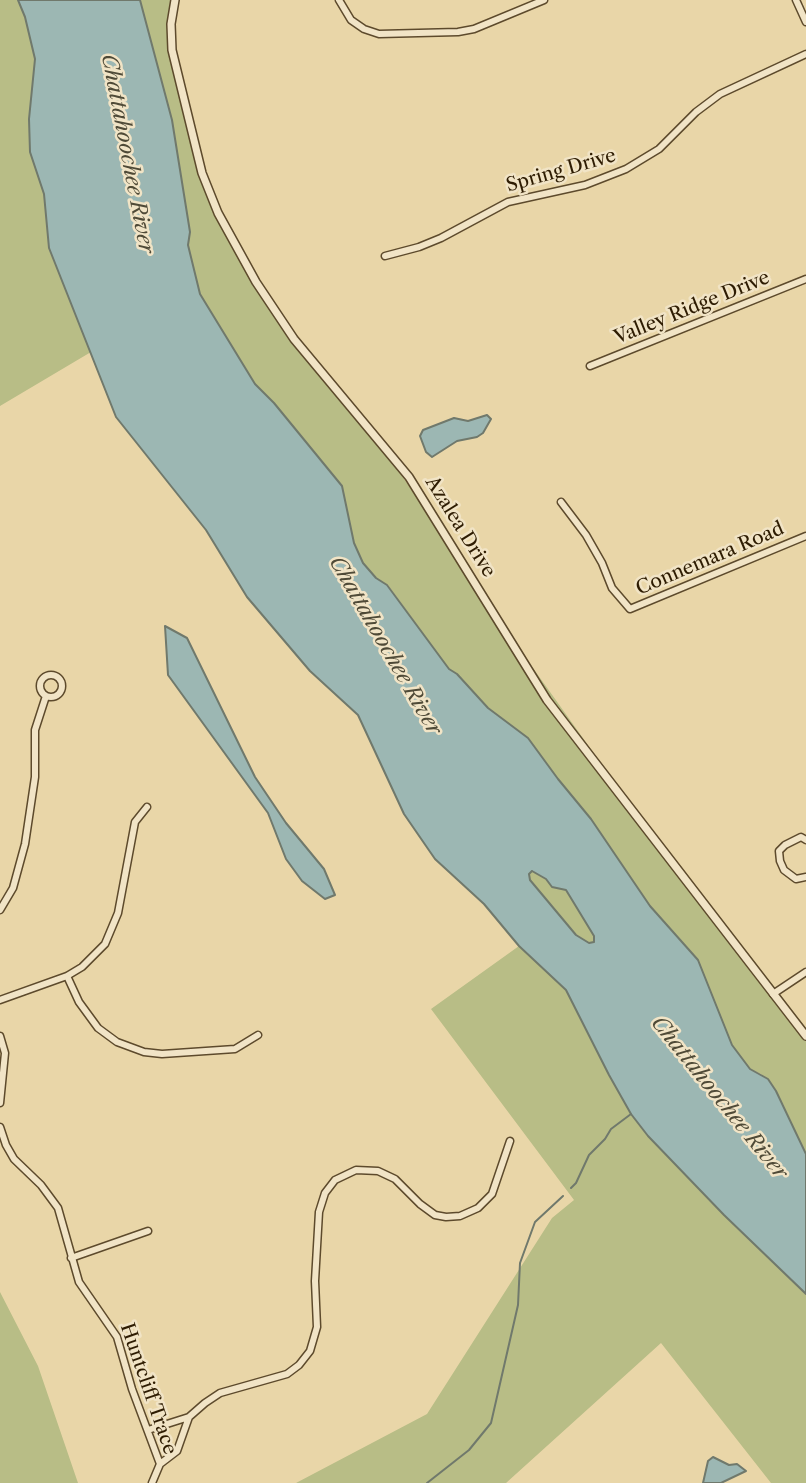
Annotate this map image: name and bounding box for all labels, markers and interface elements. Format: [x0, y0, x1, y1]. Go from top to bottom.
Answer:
water label: Chattahoochee River [95, 52, 159, 256]
street label: Spring Drive [503, 144, 619, 198]
street label: Valley Ridge Drive [611, 266, 773, 350]
street label: Azalea Drive [420, 472, 500, 582]
street label: Connemara Road [633, 518, 787, 600]
water label: Chattahoochee River [323, 552, 447, 740]
water label: Chattahoochee River [645, 1011, 793, 1185]
street label: Huntcliff Trace [115, 1320, 181, 1458]

